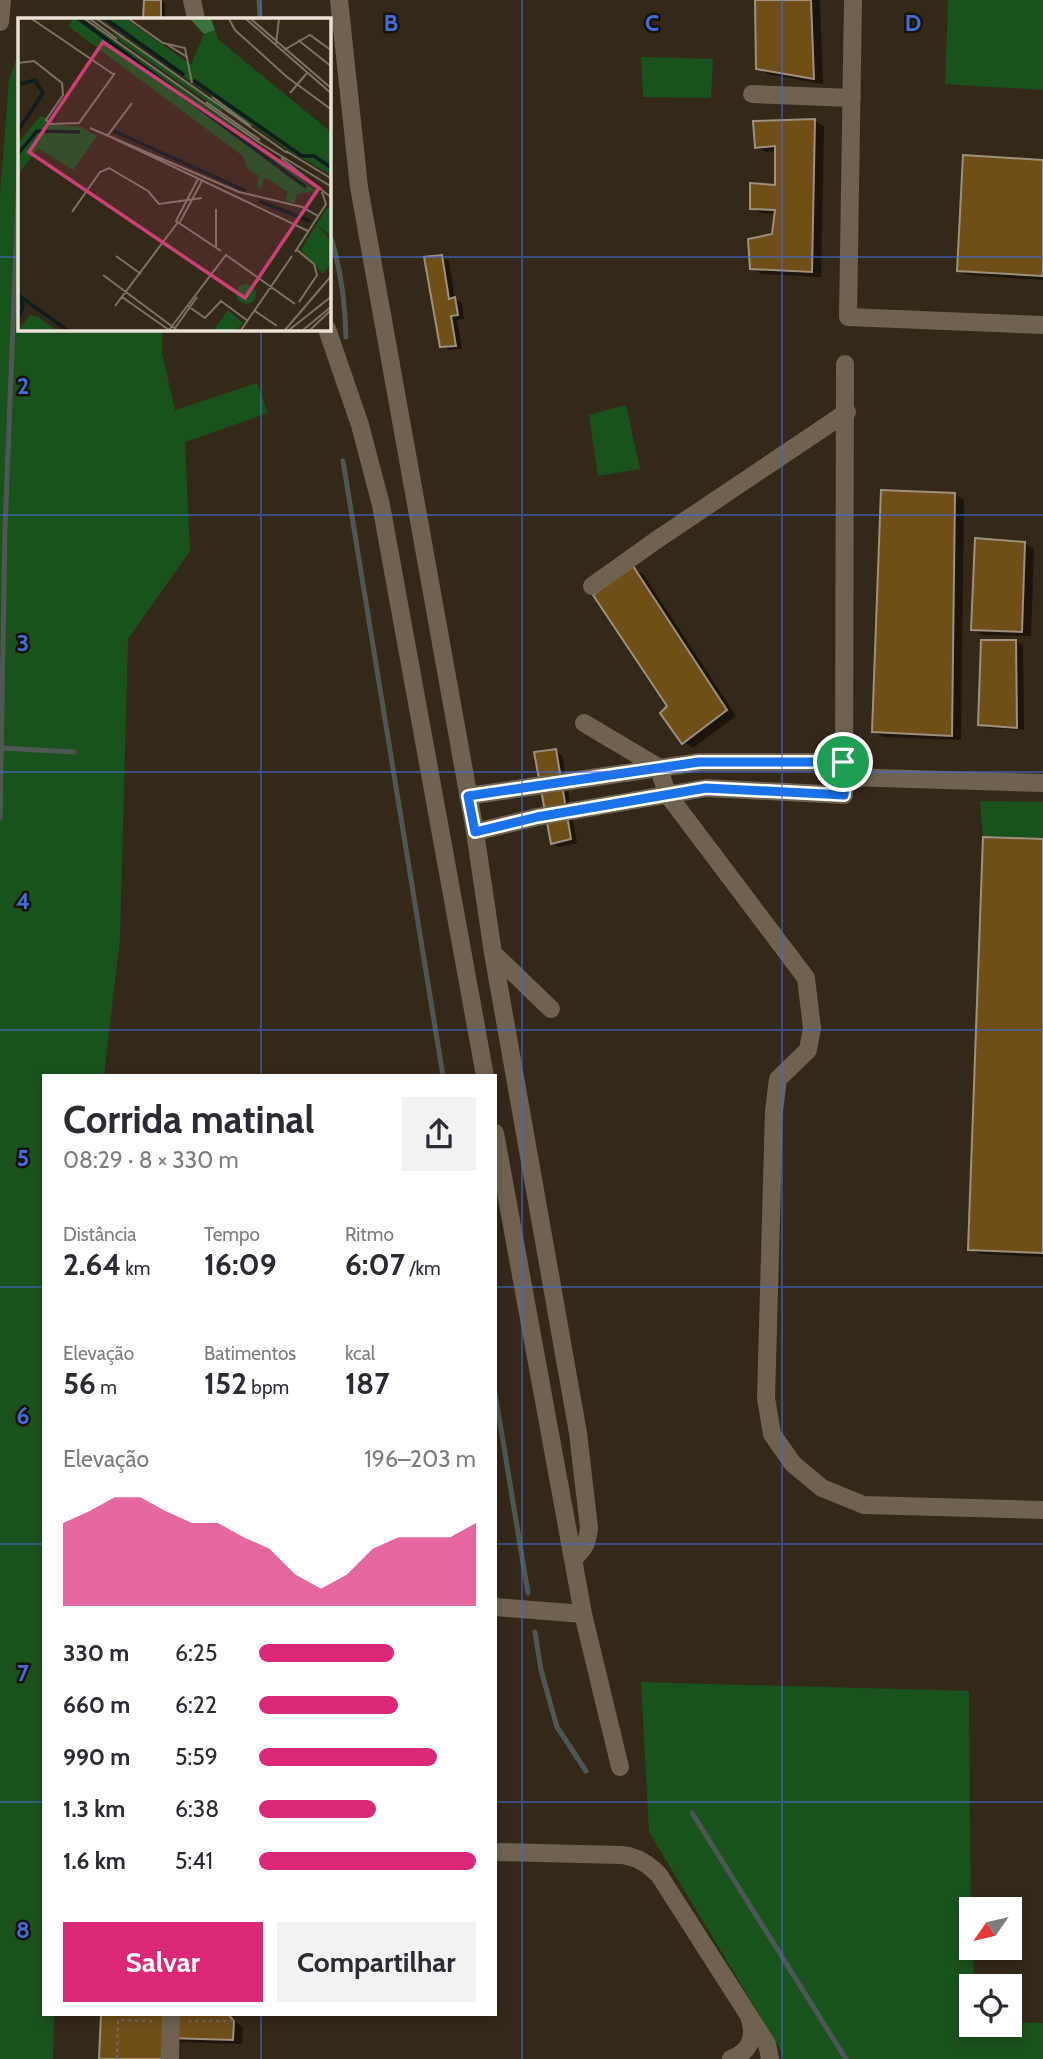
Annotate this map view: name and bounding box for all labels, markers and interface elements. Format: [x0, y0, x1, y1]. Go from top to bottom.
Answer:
text: B [384, 9, 398, 37]
text: C [645, 9, 659, 37]
text: D [905, 9, 921, 37]
inset map [18, 18, 331, 331]
text: 2 [17, 372, 29, 400]
text: 3 [17, 629, 29, 657]
pin [813, 732, 873, 792]
icon: arrive [824, 743, 862, 781]
text: 4 [16, 887, 30, 915]
text: Corrida matinal [63, 1096, 315, 1143]
button: share [402, 1097, 476, 1171]
text: 5 [17, 1144, 29, 1172]
text: 08:29 · 8 × 330 m [63, 1146, 239, 1174]
text: Distância [63, 1223, 137, 1246]
text: Tempo [204, 1223, 260, 1246]
text: Ritmo [345, 1223, 394, 1246]
text: 2.64 [63, 1246, 121, 1283]
text: 16:09 [204, 1246, 277, 1283]
text: 6:07 [345, 1246, 405, 1283]
text: km [121, 1257, 150, 1280]
text: /km [405, 1257, 441, 1280]
text: Elevação [63, 1342, 134, 1365]
text: Batimentos [204, 1342, 296, 1365]
text: kcal [345, 1342, 375, 1365]
text: 56 [63, 1365, 96, 1402]
text: 152 [204, 1365, 247, 1402]
text: 187 [345, 1365, 390, 1402]
text: m [96, 1376, 117, 1399]
text: bpm [247, 1376, 289, 1399]
text: 6 [17, 1402, 29, 1430]
text: Elevação [63, 1445, 149, 1473]
text: 196–203 m [364, 1445, 476, 1473]
text: 330 m [63, 1639, 129, 1667]
text: 6:25 [175, 1639, 217, 1667]
text: 7 [17, 1659, 29, 1687]
text: 660 m [63, 1691, 130, 1719]
text: 6:22 [175, 1691, 217, 1719]
text: 990 m [63, 1743, 130, 1771]
text: 5:59 [175, 1743, 218, 1771]
text: 1.3 km [63, 1795, 125, 1823]
text: 6:38 [175, 1795, 219, 1823]
text: 1.6 km [63, 1847, 126, 1875]
text: 5:41 [175, 1847, 213, 1875]
north arrow [959, 1897, 1022, 1960]
map controls [959, 1897, 1022, 2037]
text: 8 [16, 1916, 30, 1944]
button: Salvar [63, 1922, 263, 2002]
button: Compartilhar [277, 1922, 476, 2002]
button: locate [959, 1974, 1022, 2037]

